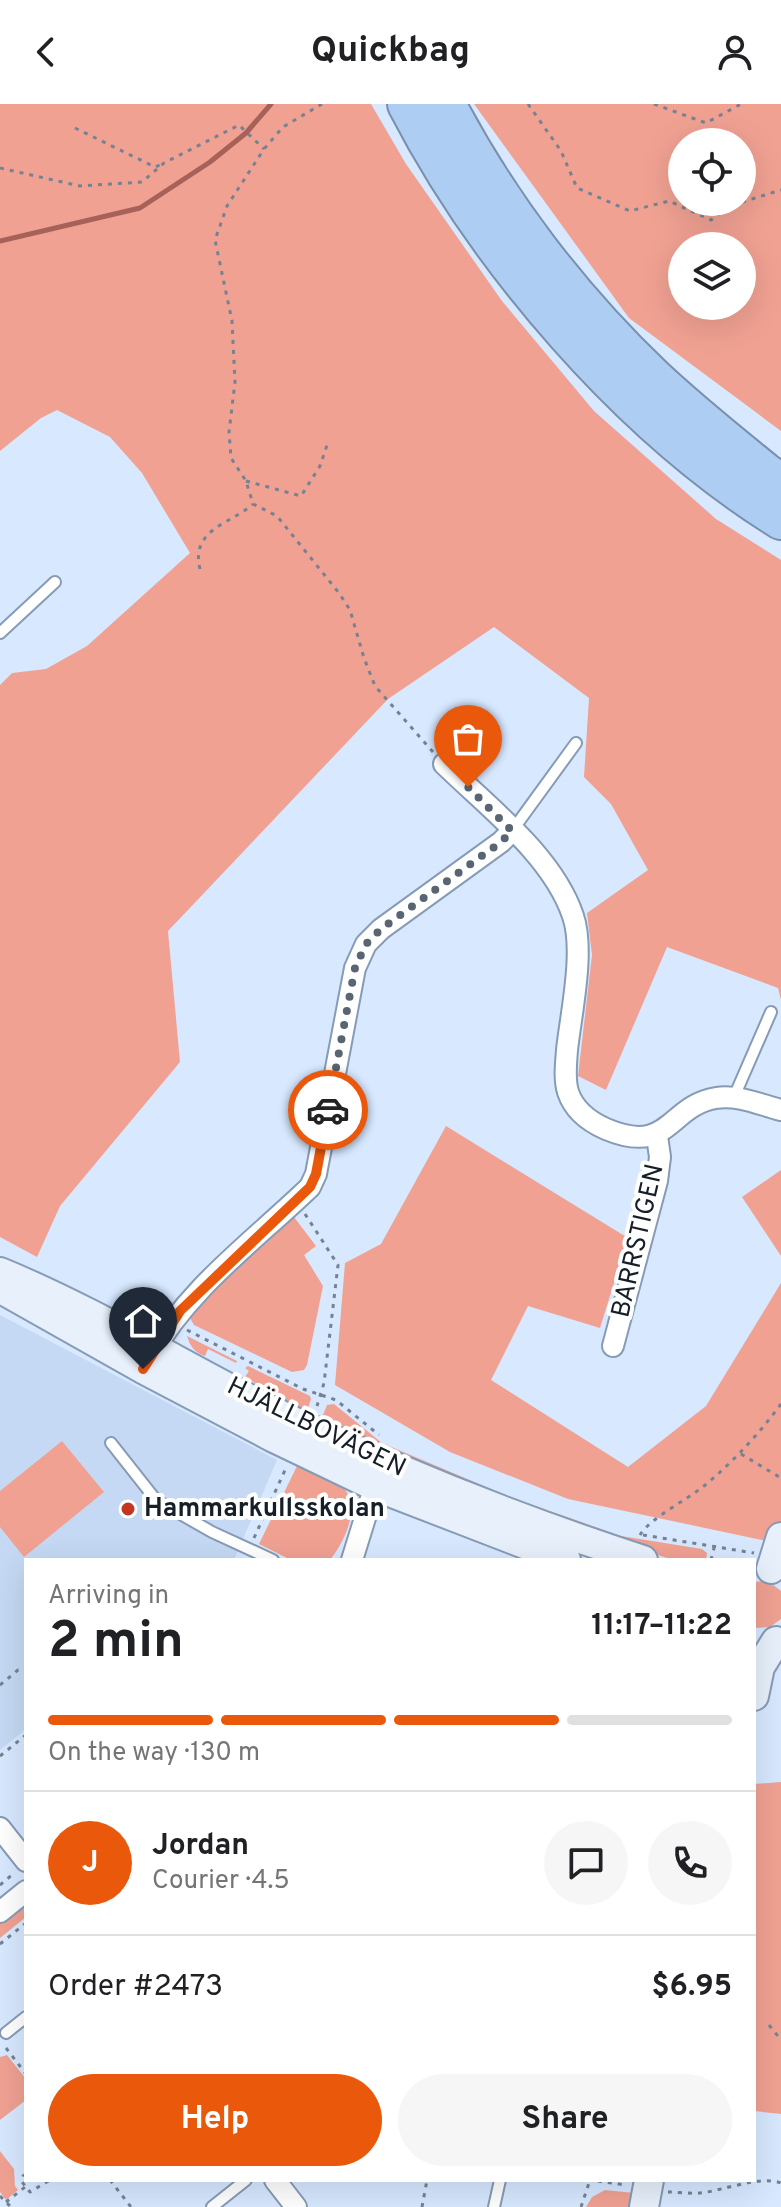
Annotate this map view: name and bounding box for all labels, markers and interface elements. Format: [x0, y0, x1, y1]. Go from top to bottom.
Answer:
text: Quickbag [311, 29, 470, 75]
icon: back [24, 30, 68, 74]
icon: person [713, 30, 757, 74]
map controls [668, 128, 756, 320]
button: locate [668, 128, 756, 216]
button: layers [668, 232, 756, 320]
pin [434, 705, 502, 787]
icon: bag [446, 717, 490, 761]
courier [288, 1070, 368, 1150]
icon: car [306, 1088, 350, 1132]
street label: BARRSTIGEN [605, 1161, 673, 1321]
pin [109, 1287, 177, 1369]
icon: home [121, 1299, 165, 1343]
street label: HJÄLLBOVÄGEN [221, 1370, 411, 1486]
place label: Hammarkullsskolan [144, 1493, 385, 1526]
marker: Hammarkullsskolan [119, 1500, 137, 1518]
text: Arriving in [48, 1580, 169, 1613]
text: 11:17–11:22 [591, 1608, 732, 1645]
text: 2 min [48, 1610, 184, 1676]
text: On the way · 130 m [48, 1737, 260, 1770]
button: chat [544, 1821, 628, 1905]
button: phone [648, 1821, 732, 1905]
text: Jordan [152, 1828, 249, 1865]
text: J [82, 1845, 98, 1882]
text: Courier · 4.5 [152, 1865, 290, 1898]
text: Order #2473 [48, 1969, 223, 2006]
text: $6.95 [651, 1969, 732, 2006]
button: Help [48, 2074, 382, 2166]
button: Share [398, 2074, 732, 2166]

